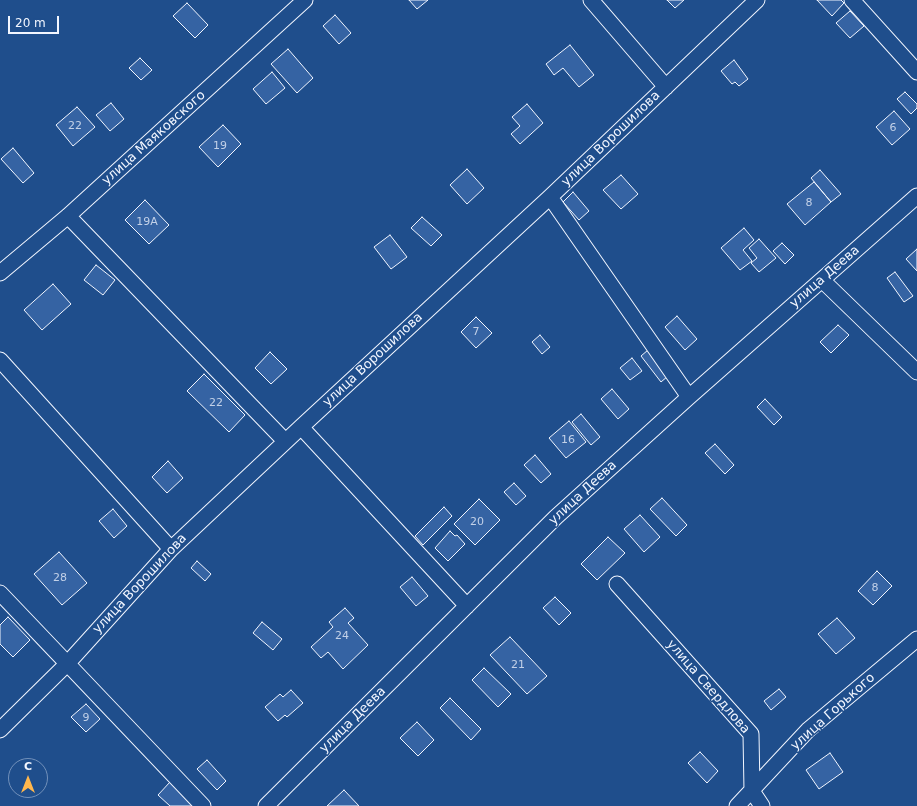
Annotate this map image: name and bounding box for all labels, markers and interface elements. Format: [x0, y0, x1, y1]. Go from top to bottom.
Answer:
scale bar [10, 8, 61, 34]
text: 20 m [15, 16, 46, 30]
street label: улица Маяковского [99, 88, 209, 188]
street label: улица Ворошилова [559, 88, 663, 190]
house number: 22 [68, 119, 82, 133]
house number: 6 [890, 121, 896, 135]
house number: 19 [213, 139, 227, 153]
house number: 8 [806, 196, 812, 210]
house number: 19А [136, 215, 158, 229]
street label: улица Деева [787, 243, 863, 311]
street label: улица Ворошилова [320, 310, 426, 410]
house number: 7 [473, 325, 479, 339]
house number: 22 [209, 396, 223, 410]
house number: 16 [561, 433, 575, 447]
street label: улица Деева [546, 458, 620, 528]
house number: 20 [470, 515, 484, 529]
street label: улица Ворошилова [90, 531, 190, 637]
house number: 28 [53, 571, 67, 585]
house number: 8 [872, 581, 878, 595]
house number: 24 [335, 629, 349, 643]
street label: улица Свердлова [663, 637, 753, 737]
house number: 21 [511, 658, 525, 672]
street label: улица Горького [788, 670, 878, 754]
street label: улица Деева [317, 684, 389, 756]
house number: 9 [83, 711, 89, 725]
north arrow [8, 758, 48, 798]
text: С [24, 760, 32, 773]

